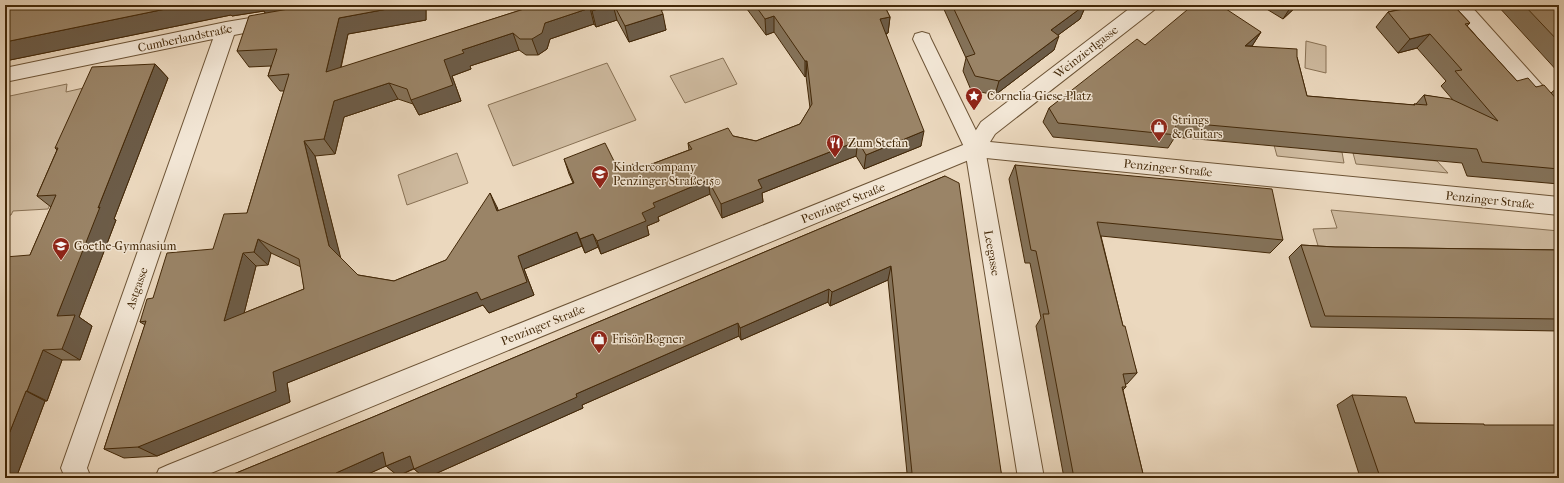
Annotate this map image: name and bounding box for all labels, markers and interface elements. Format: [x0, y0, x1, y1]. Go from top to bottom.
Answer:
street label: Cumberlandstraße [136, 21, 234, 55]
street label: Weinzierlgasse [1050, 23, 1121, 82]
place icon: Cornelia-Giese-Platz [964, 86, 984, 111]
place label: Cornelia-Giese-Platz [987, 89, 1092, 103]
place label: Strings & Guitars [1172, 113, 1223, 141]
shop icon: Strings & Guitars [1149, 117, 1169, 142]
restaurant icon: Zum Stefan [825, 133, 845, 158]
place label: Zum Stefan [848, 136, 908, 150]
street label: Penzinger Straße [1123, 156, 1213, 180]
place label: Kindercompany Penzinger Straße 150 [613, 160, 721, 188]
school or university icon: Kindercompany Penzinger Straße 150 [590, 164, 610, 189]
street label: Penzinger Straße [799, 180, 887, 226]
street label: Penzinger Straße [1445, 188, 1535, 212]
street label: Leegasse [981, 229, 1003, 277]
school or university icon: Goethe-Gymnasium [51, 236, 71, 261]
place label: Goethe-Gymnasium [74, 239, 176, 253]
street label: Astgasse [123, 265, 151, 312]
street label: Penzinger Straße [499, 302, 587, 348]
shop icon: Frisör Bogner [589, 329, 609, 354]
place label: Frisör Bogner [612, 332, 684, 346]

